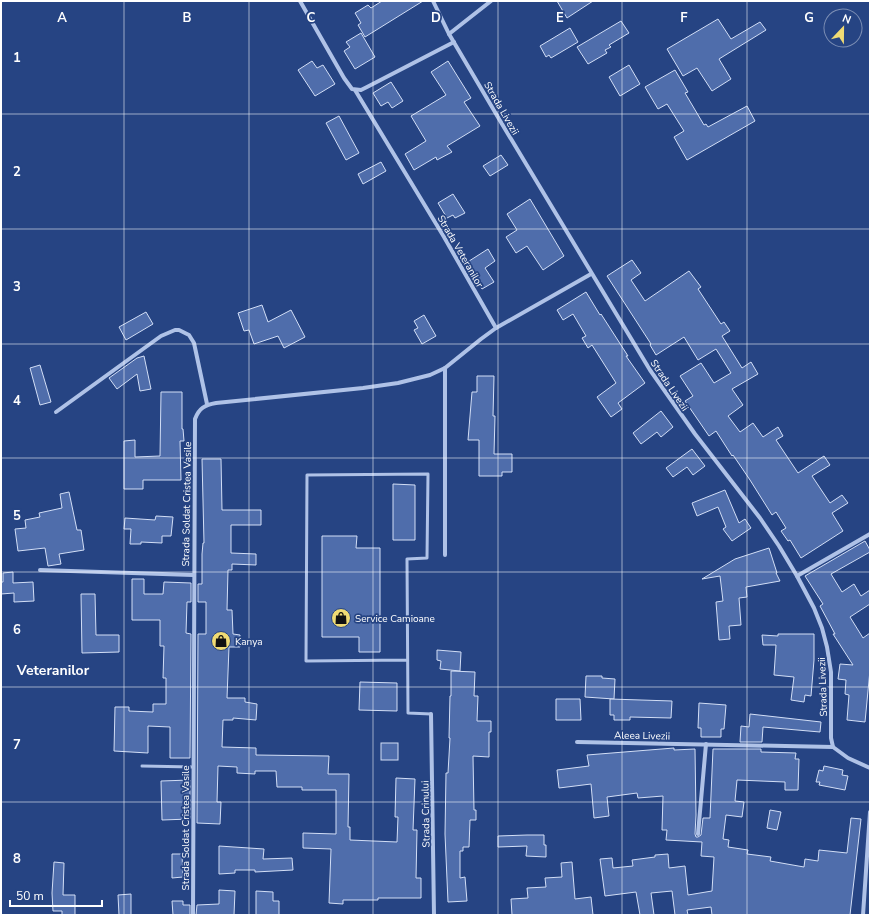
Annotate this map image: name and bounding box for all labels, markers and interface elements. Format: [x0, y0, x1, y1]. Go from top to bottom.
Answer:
north arrow [823, 8, 863, 48]
text: A [57, 9, 67, 27]
text: B [183, 9, 192, 27]
text: C [307, 9, 316, 27]
text: D [431, 9, 441, 27]
text: E [556, 9, 564, 27]
text: F [680, 9, 688, 27]
text: G [804, 9, 814, 27]
text: N [840, 11, 853, 28]
text: 1 [13, 49, 21, 67]
street label: Strada Livezii [480, 79, 522, 138]
text: 2 [13, 163, 21, 181]
street label: Strada Veteranilor [434, 213, 487, 291]
text: 3 [13, 278, 21, 296]
street label: Strada Livezii [647, 357, 692, 414]
text: 4 [13, 392, 21, 410]
street label: Strada Soldat Cristea Vasile [179, 441, 195, 567]
text: 5 [13, 507, 21, 525]
shop icon: Service Camioane [330, 607, 352, 629]
place label: Service Camioane [355, 612, 435, 626]
text: 6 [13, 621, 21, 639]
shop icon: Kanya [210, 630, 232, 652]
place label: Kanya [235, 635, 263, 649]
street label: Strada Livezii [815, 657, 831, 717]
district label: Veteranilor [16, 661, 90, 680]
street label: Aleea Livezii [614, 729, 670, 743]
text: 7 [13, 736, 21, 754]
street label: Strada Soldat Cristea Vasile [179, 766, 193, 891]
street label: Strada Crinului [418, 780, 434, 848]
text: 8 [13, 850, 21, 868]
scale bar [10, 882, 102, 908]
text: 50 m [16, 888, 44, 904]

